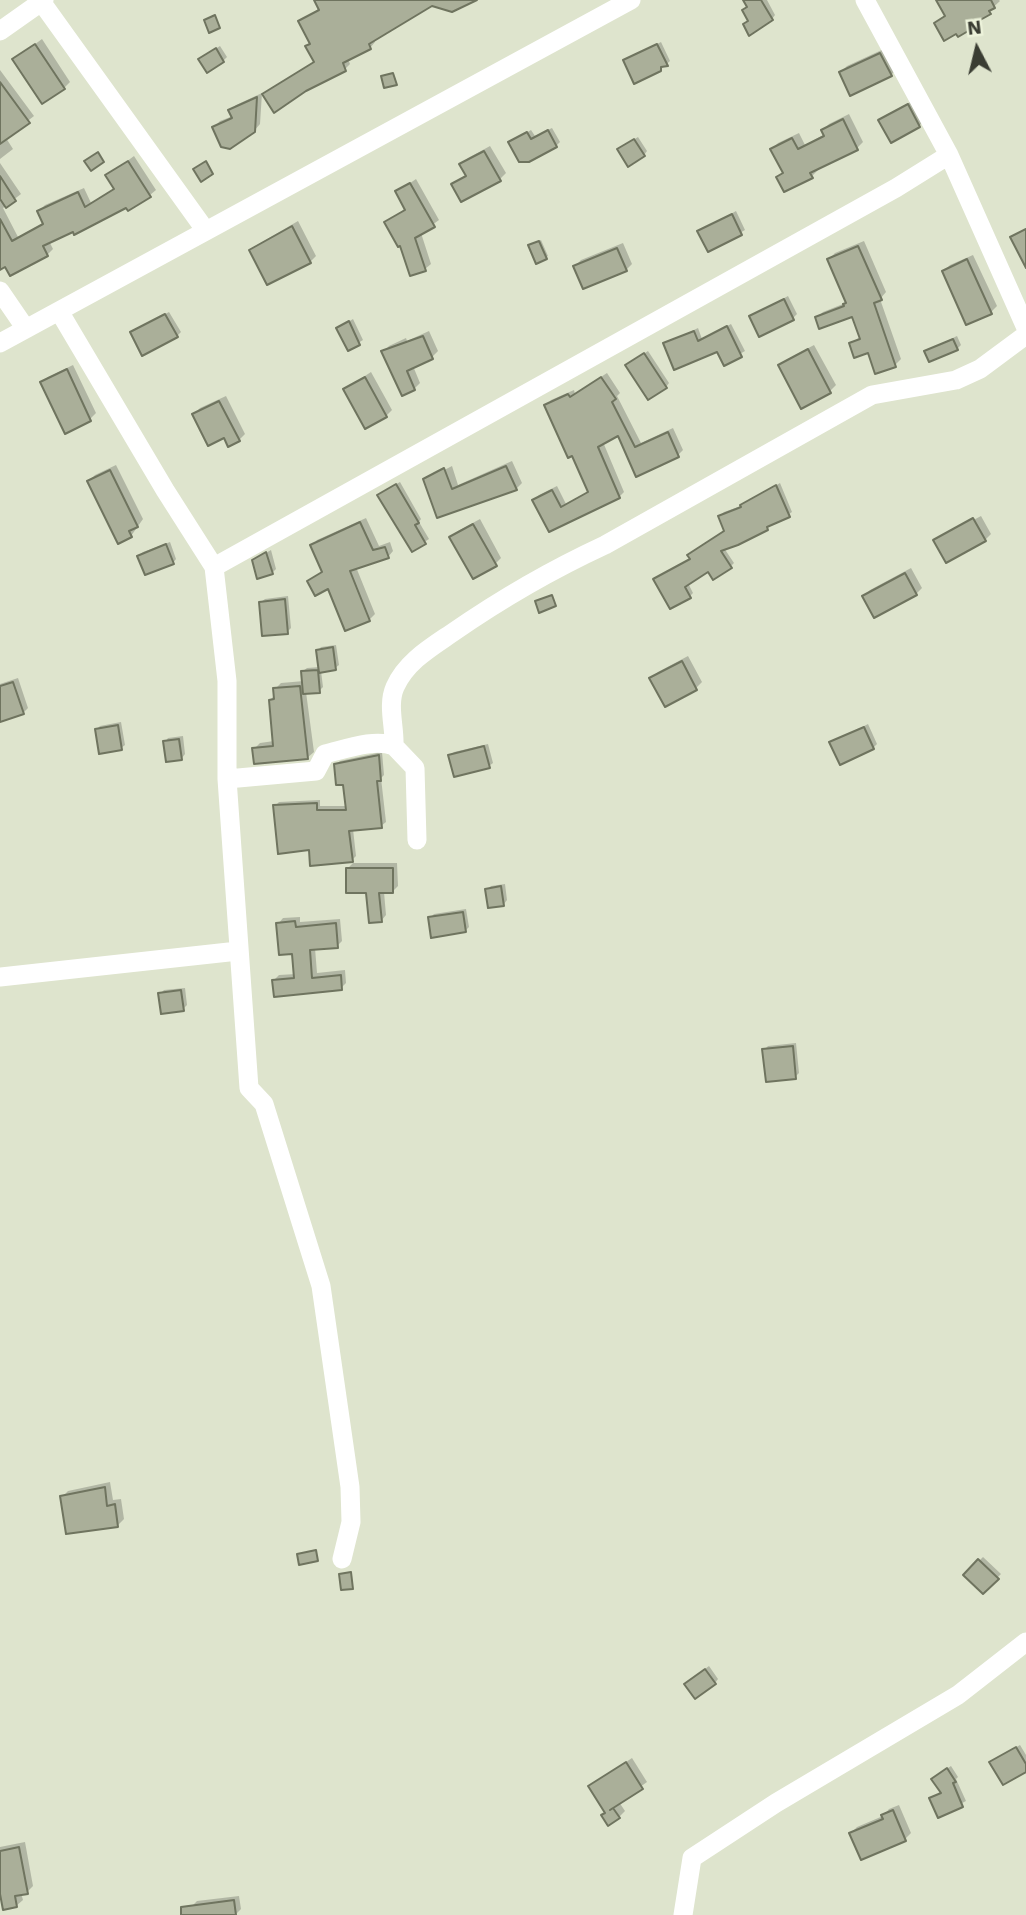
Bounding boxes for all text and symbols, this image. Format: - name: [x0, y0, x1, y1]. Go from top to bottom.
- north arrow: [942, 14, 1012, 84]
- text: N: [966, 15, 983, 40]

